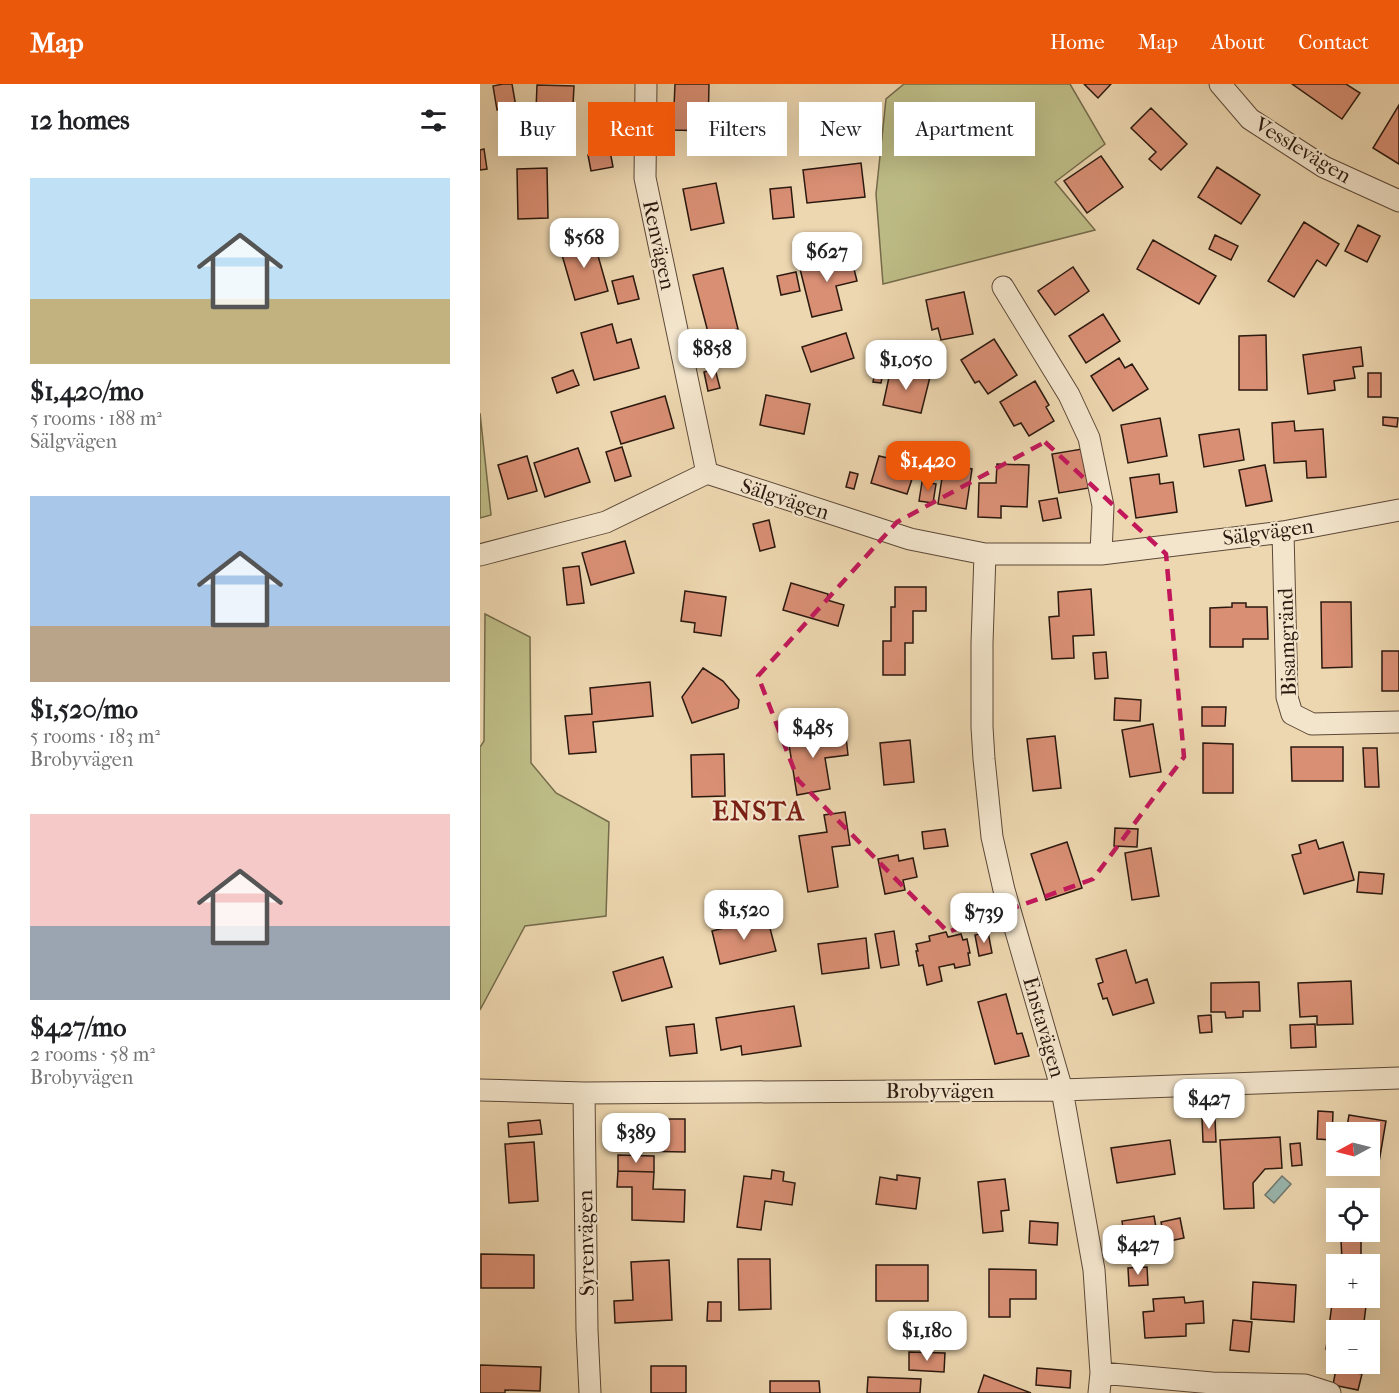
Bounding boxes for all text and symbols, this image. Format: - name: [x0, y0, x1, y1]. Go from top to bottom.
- text: Map: [30, 26, 84, 59]
- text: Home: [1050, 30, 1105, 54]
- text: Map: [1138, 30, 1178, 54]
- text: About: [1211, 30, 1265, 54]
- text: Contact: [1298, 30, 1369, 54]
- chip: Buy: [498, 102, 576, 156]
- chip: Rent: [588, 102, 675, 156]
- chip: Filters: [687, 102, 787, 156]
- chip: New: [799, 102, 882, 156]
- chip: Apartment: [894, 102, 1035, 156]
- icon: filters: [417, 104, 450, 137]
- text: 12 homes: [30, 105, 130, 136]
- street label: Vesslevägen: [1250, 111, 1355, 188]
- street label: Renvägen: [638, 198, 680, 292]
- icon: home: [186, 217, 294, 325]
- pin: $568: [548, 218, 620, 269]
- text: $568: [564, 226, 604, 249]
- pin: $627: [791, 232, 863, 283]
- text: $627: [806, 240, 848, 263]
- pin: $858: [676, 329, 748, 380]
- text: $858: [692, 337, 732, 360]
- pin: $1,050: [857, 340, 955, 391]
- text: $1,050: [880, 348, 932, 371]
- text: $1,420/mo: [30, 376, 144, 407]
- text: 5 rooms · 188 m²: [30, 407, 162, 430]
- text: Sälgvägen: [30, 430, 117, 453]
- pin: $1,420: [879, 441, 977, 492]
- text: $1,420: [900, 449, 956, 472]
- street label: Sälgvägen: [738, 473, 832, 525]
- street label: Sälgvägen: [1221, 514, 1315, 550]
- icon: home: [186, 535, 294, 643]
- street label: Bisamgränd: [1273, 587, 1301, 697]
- text: $1,520/mo: [30, 694, 138, 725]
- pin: $485: [777, 708, 849, 759]
- text: $485: [792, 716, 834, 739]
- text: 5 rooms · 183 m²: [30, 725, 160, 748]
- text: Brobyvägen: [30, 748, 133, 771]
- district label: ENSTA: [712, 795, 806, 827]
- icon: home: [186, 853, 294, 961]
- pin: $1,520: [695, 890, 793, 941]
- pin: $739: [948, 893, 1020, 944]
- text: $1,520: [718, 898, 770, 921]
- text: $739: [964, 901, 1004, 924]
- street label: Enstavägen: [1018, 974, 1070, 1080]
- text: $427/mo: [30, 1012, 126, 1043]
- text: 2 rooms · 58 m²: [30, 1043, 155, 1066]
- text: Brobyvägen: [30, 1066, 133, 1089]
- street label: Brobyvägen: [886, 1079, 994, 1103]
- pin: $427: [1173, 1079, 1245, 1130]
- text: $427: [1188, 1087, 1230, 1110]
- pin: $389: [600, 1113, 672, 1164]
- text: $389: [616, 1121, 656, 1144]
- north arrow: [1326, 1122, 1380, 1176]
- map controls: [1326, 1122, 1380, 1374]
- button: locate: [1326, 1188, 1380, 1242]
- street label: Syrenvägen: [573, 1190, 599, 1296]
- pin: $427: [1102, 1225, 1174, 1276]
- text: $427: [1117, 1233, 1159, 1256]
- button: +: [1326, 1254, 1380, 1308]
- pin: $1,180: [878, 1311, 976, 1362]
- text: $1,180: [902, 1319, 952, 1342]
- button: −: [1326, 1320, 1380, 1374]

